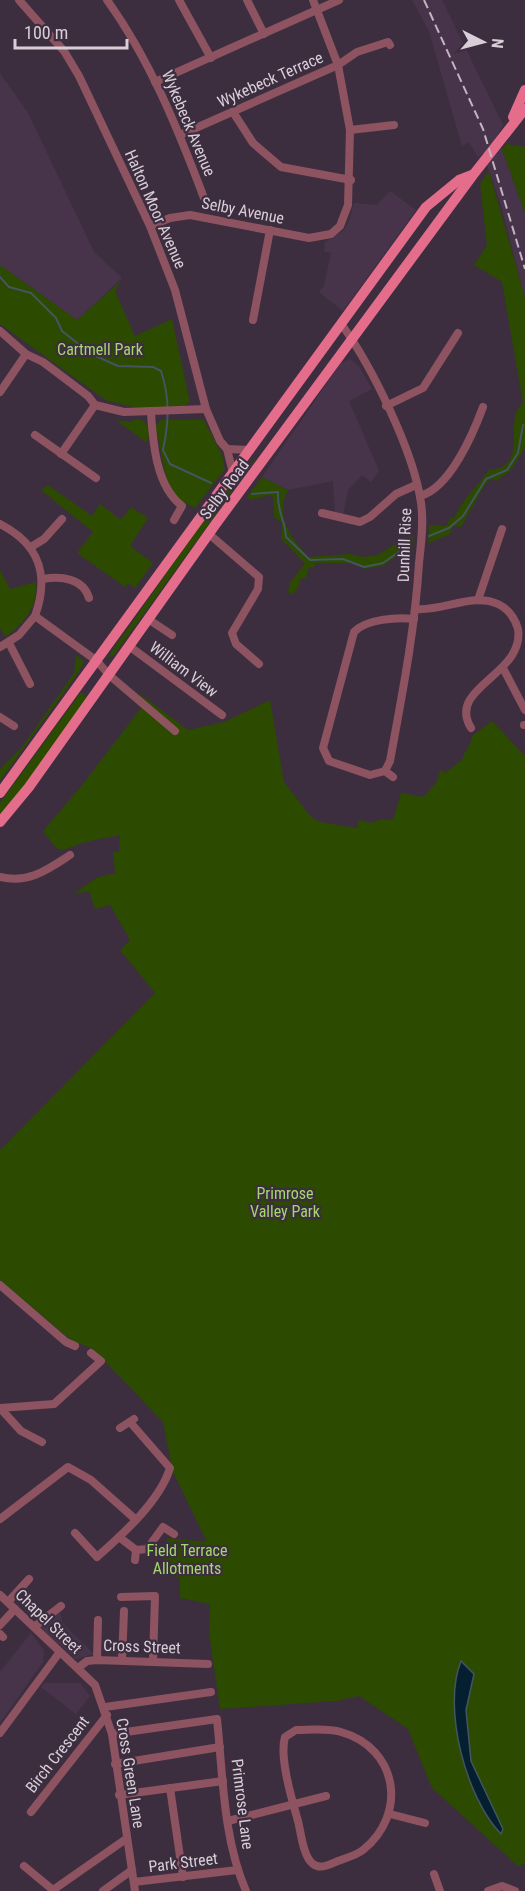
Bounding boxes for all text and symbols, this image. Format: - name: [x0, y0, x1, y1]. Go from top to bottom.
- scale bar: [15, 12, 128, 50]
- north arrow: [453, 12, 513, 72]
- text: 100 m: [24, 22, 68, 43]
- text: N: [487, 38, 507, 49]
- street label: Wykebeck Terrace: [214, 48, 326, 111]
- street label: Wykebeck Avenue: [158, 67, 219, 179]
- street label: Halton Moor Avenue: [121, 147, 190, 272]
- street label: Selby Avenue: [200, 193, 286, 228]
- park label: Cartmell Park: [57, 340, 144, 359]
- street label: Selby Road: [196, 456, 253, 523]
- street label: Dunhill Rise: [394, 508, 415, 582]
- street label: William View: [146, 637, 222, 701]
- park label: Primrose Valley Park: [250, 1184, 321, 1221]
- park label: Field Terrace Allotments: [147, 1541, 227, 1578]
- street label: Chapel Street: [12, 1585, 86, 1658]
- street label: Cross Street: [103, 1636, 181, 1657]
- street label: Birch Crescent: [22, 1712, 93, 1796]
- street label: Cross Green Lane: [112, 1717, 149, 1829]
- street label: Primrose Lane: [228, 1758, 257, 1850]
- street label: Park Street: [147, 1849, 219, 1876]

